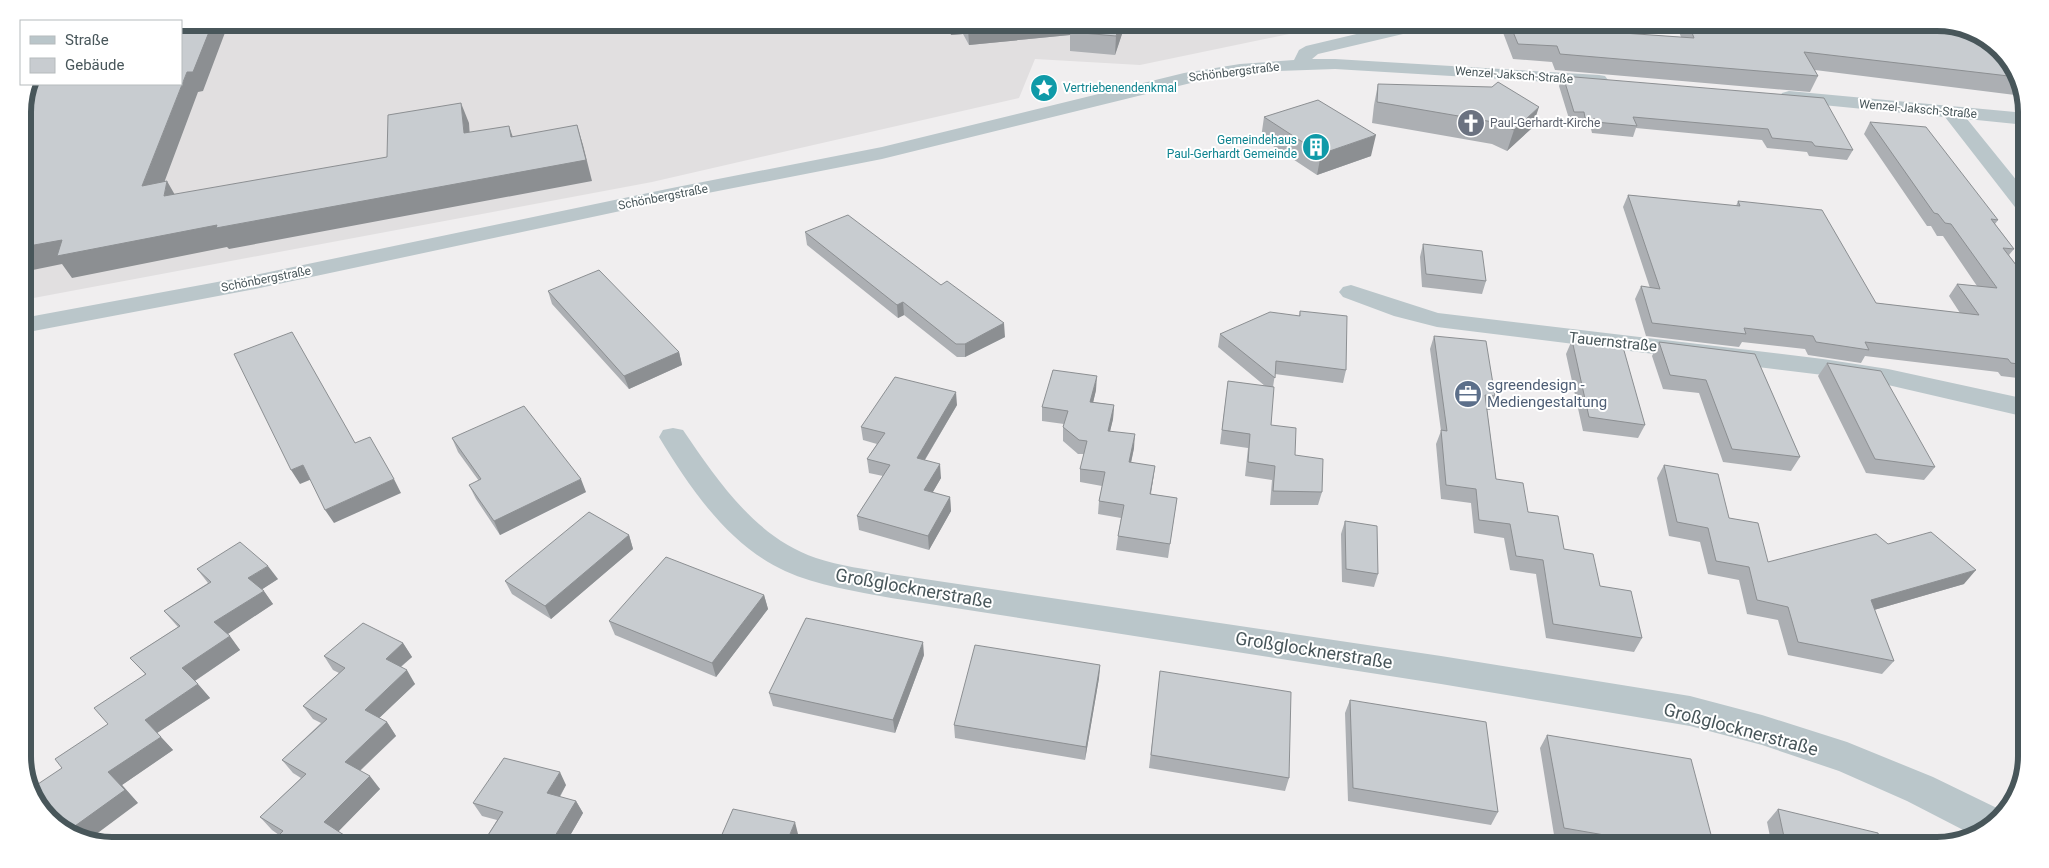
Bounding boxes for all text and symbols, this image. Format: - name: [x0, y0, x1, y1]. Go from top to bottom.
- legend: [20, 20, 182, 85]
- text: Straße: [65, 31, 109, 49]
- text: Gebäude: [65, 56, 124, 74]
- street label: Schönbergstraße: [1188, 59, 1280, 85]
- street label: Wenzel-Jaksch-Straße: [1454, 64, 1574, 86]
- place icon: Vertriebenendenkmal: [1029, 73, 1059, 103]
- place label: Vertriebenendenkmal: [1063, 81, 1177, 95]
- street label: Wenzel-Jaksch-Straße: [1858, 97, 1978, 121]
- church icon: Paul-Gerhardt-Kirche: [1456, 108, 1486, 138]
- place label: Paul-Gerhardt-Kirche: [1490, 116, 1600, 130]
- building icon: Gemeindehaus Paul-Gerhardt Gemeinde: [1301, 132, 1331, 162]
- place label: Gemeindehaus Paul-Gerhardt Gemeinde: [1167, 133, 1297, 161]
- street label: Schönbergstraße: [617, 181, 709, 213]
- street label: Schönbergstraße: [220, 263, 312, 295]
- street label: Tauernstraße: [1568, 328, 1658, 356]
- place label: sgreendesign - Mediengestaltung: [1487, 376, 1607, 411]
- office icon: sgreendesign - Mediengestaltung: [1453, 379, 1483, 409]
- street label: Großglocknerstraße: [834, 564, 994, 612]
- street label: Großglocknerstraße: [1234, 627, 1394, 673]
- street label: Großglocknerstraße: [1661, 698, 1821, 760]

